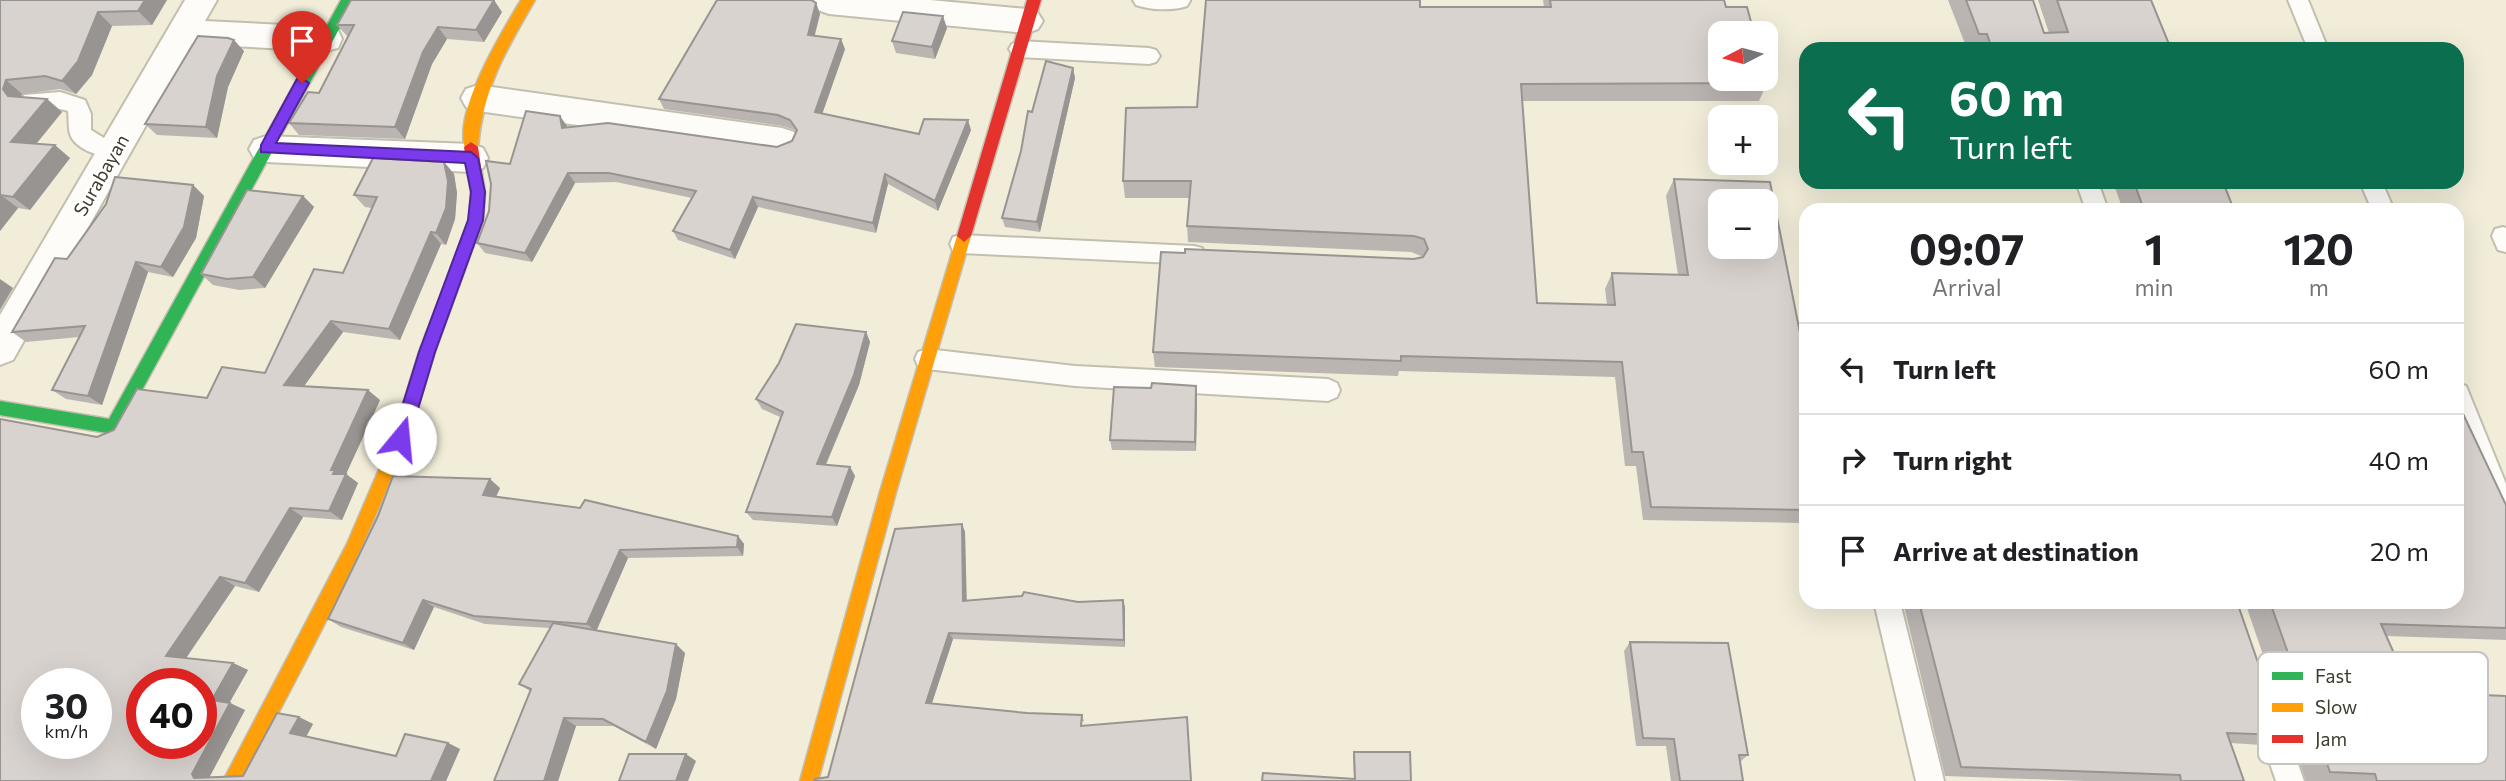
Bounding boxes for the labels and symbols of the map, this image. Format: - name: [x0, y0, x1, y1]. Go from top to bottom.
- pin: [272, 11, 332, 83]
- north arrow: [1708, 21, 1778, 91]
- street label: Surabayan: [68, 130, 133, 220]
- position arrow: [363, 402, 437, 476]
- legend: [2258, 652, 2488, 764]
- text: Fast: [2315, 664, 2352, 687]
- speed limit sign: 40: [126, 668, 217, 759]
- text: Slow: [2315, 695, 2357, 718]
- text: Jam: [2315, 727, 2347, 750]

